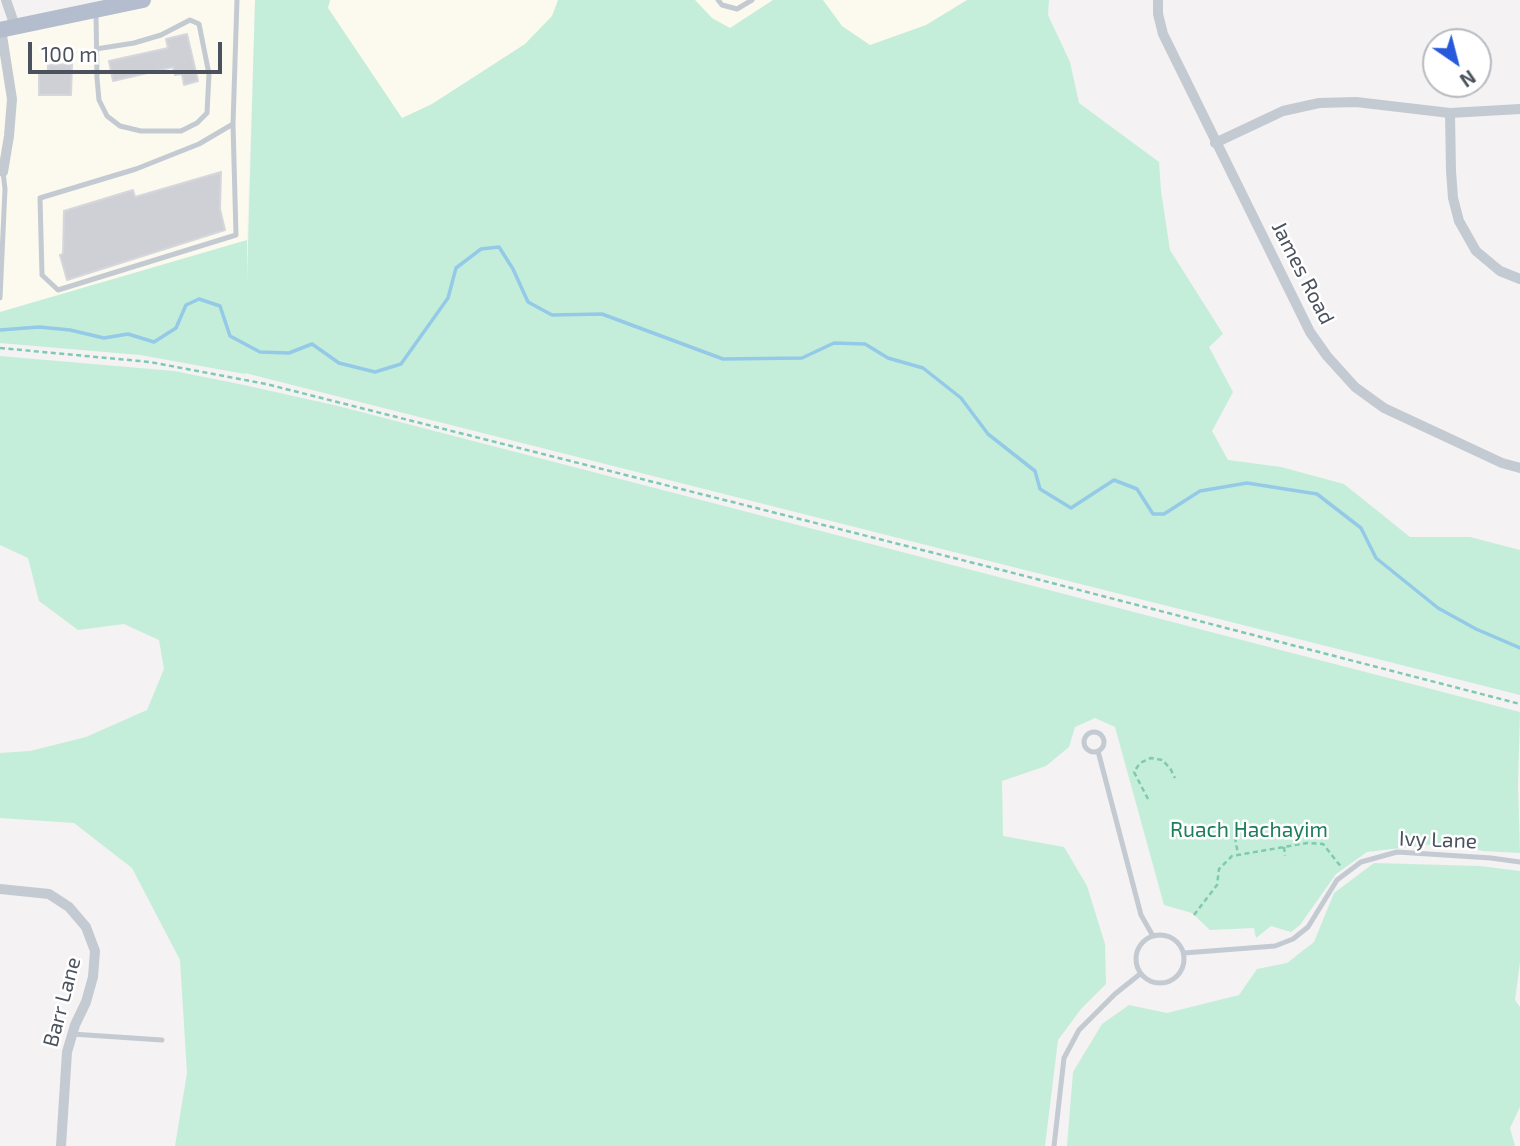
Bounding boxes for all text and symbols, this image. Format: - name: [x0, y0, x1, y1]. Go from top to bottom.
- scale bar: [32, 28, 226, 72]
- north arrow: [1422, 28, 1492, 98]
- text: 100 m: [41, 41, 98, 66]
- text: N: [1456, 66, 1480, 92]
- street label: James Road: [1266, 217, 1340, 329]
- park label: Ruach Hachayim: [1170, 817, 1328, 843]
- street label: Ivy Lane: [1398, 826, 1478, 854]
- street label: Barr Lane: [38, 954, 86, 1050]

